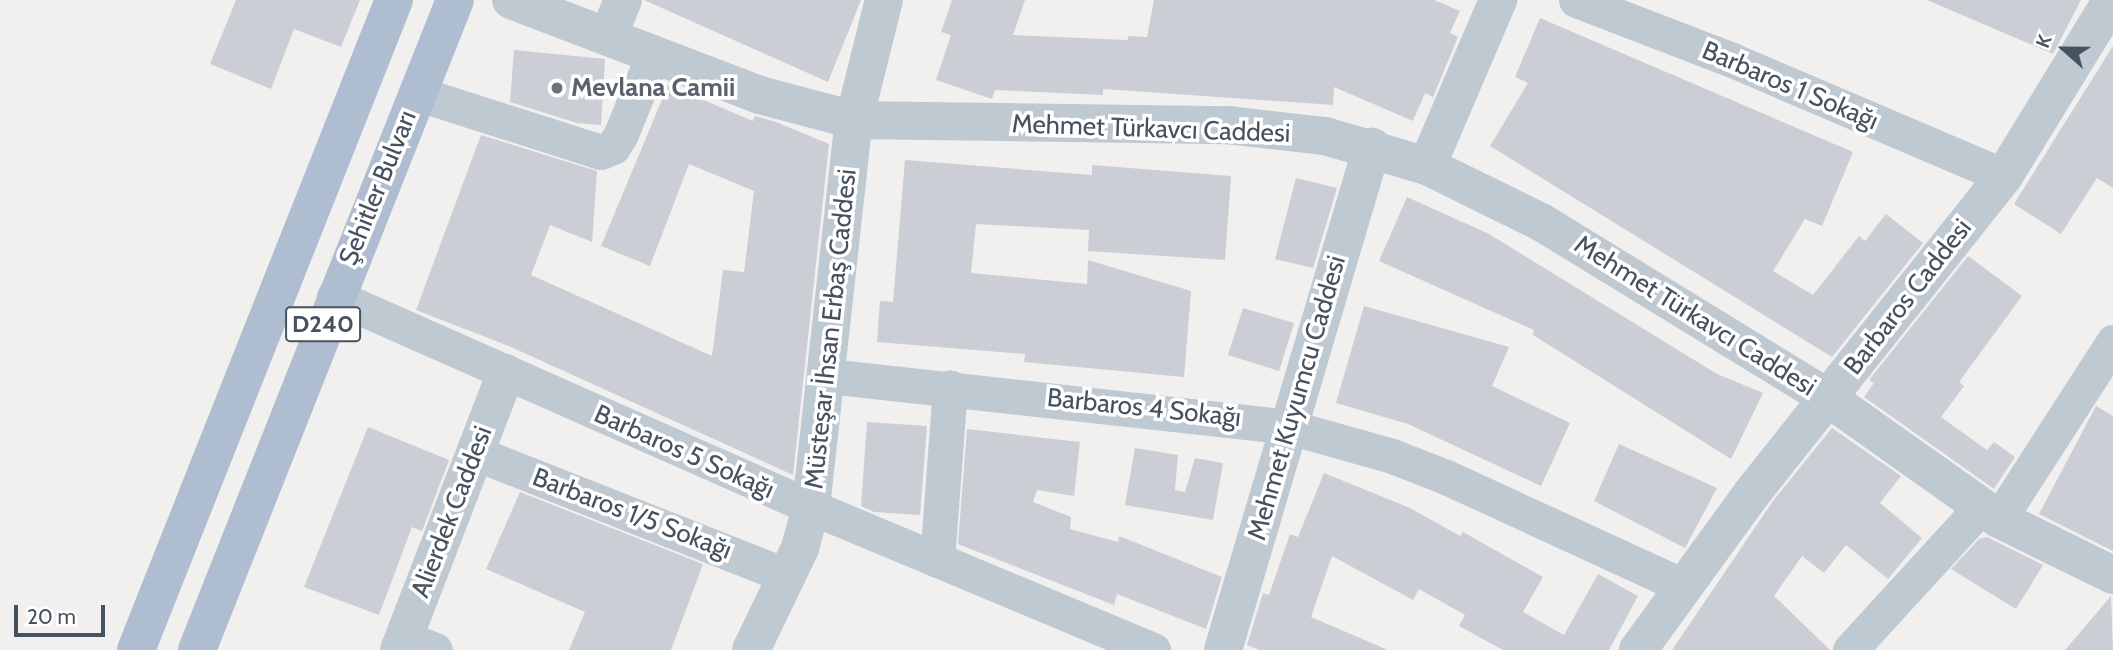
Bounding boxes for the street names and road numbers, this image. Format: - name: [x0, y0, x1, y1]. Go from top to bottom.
- street label: Barbaros 1 Sokağı: [1697, 35, 1883, 137]
- street label: Şehitler Bulvarı: [333, 106, 423, 270]
- street label: Mehmet Türkavcı Caddesi: [1011, 109, 1291, 149]
- street label: Müsteşar İhsan Erbaş Caddesi: [799, 167, 863, 491]
- street label: Barbaros Caddesi: [1838, 213, 1978, 381]
- street label: Mehmet Türkavcı Caddesi: [1569, 229, 1821, 403]
- street label: Mehmet Kuyumcu Caddesi: [1241, 252, 1353, 544]
- road number: D240: [284, 304, 362, 344]
- street label: Barbaros 4 Sokağı: [1046, 382, 1242, 434]
- street label: Barbaros 5 Sokağı: [589, 398, 779, 506]
- street label: Alierdek Caddesi: [405, 422, 499, 602]
- street label: Barbaros 1/5 Sokağı: [528, 462, 736, 566]

